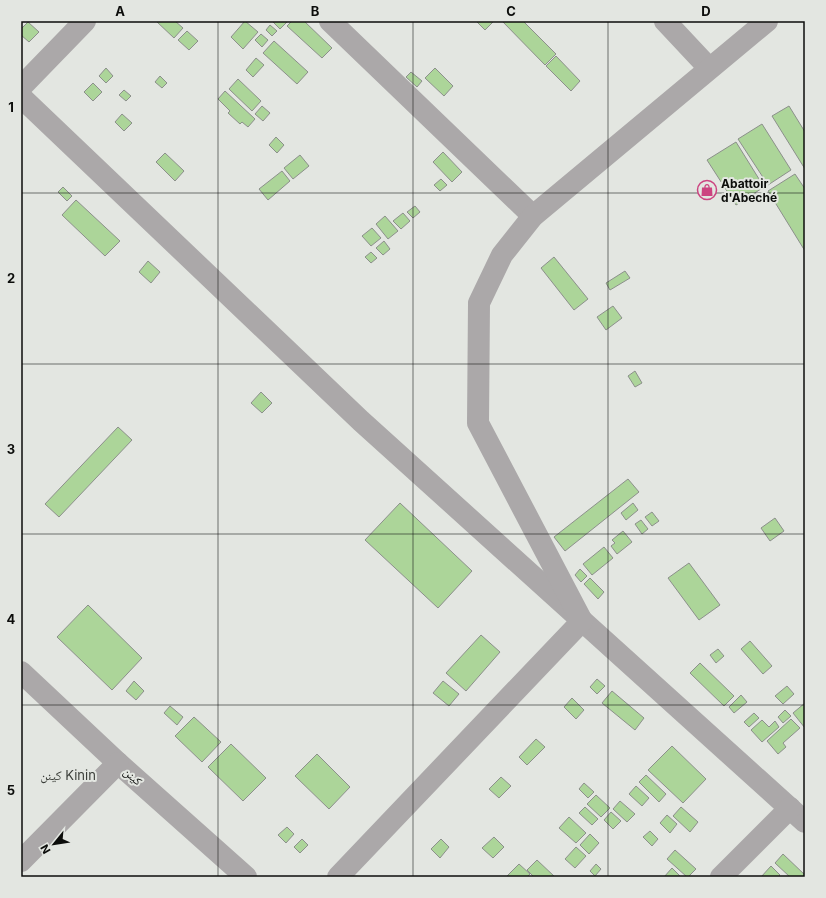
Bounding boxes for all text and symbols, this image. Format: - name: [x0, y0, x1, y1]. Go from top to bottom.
- text: A: [115, 3, 125, 19]
- text: B: [311, 3, 320, 19]
- text: C: [506, 3, 516, 19]
- text: D: [701, 3, 711, 19]
- text: 1: [8, 99, 14, 115]
- place label: Abattoir d'Abeché: [721, 176, 777, 205]
- shop icon: Abattoir d'Abeché: [696, 179, 718, 201]
- text: 2: [7, 270, 15, 286]
- text: 3: [7, 441, 15, 457]
- text: 4: [7, 611, 16, 627]
- street label: كينن: [120, 764, 145, 788]
- district label: كينن Kinin: [40, 767, 96, 784]
- text: 5: [7, 782, 15, 798]
- north arrow: [34, 824, 74, 864]
- text: N: [37, 842, 53, 856]

